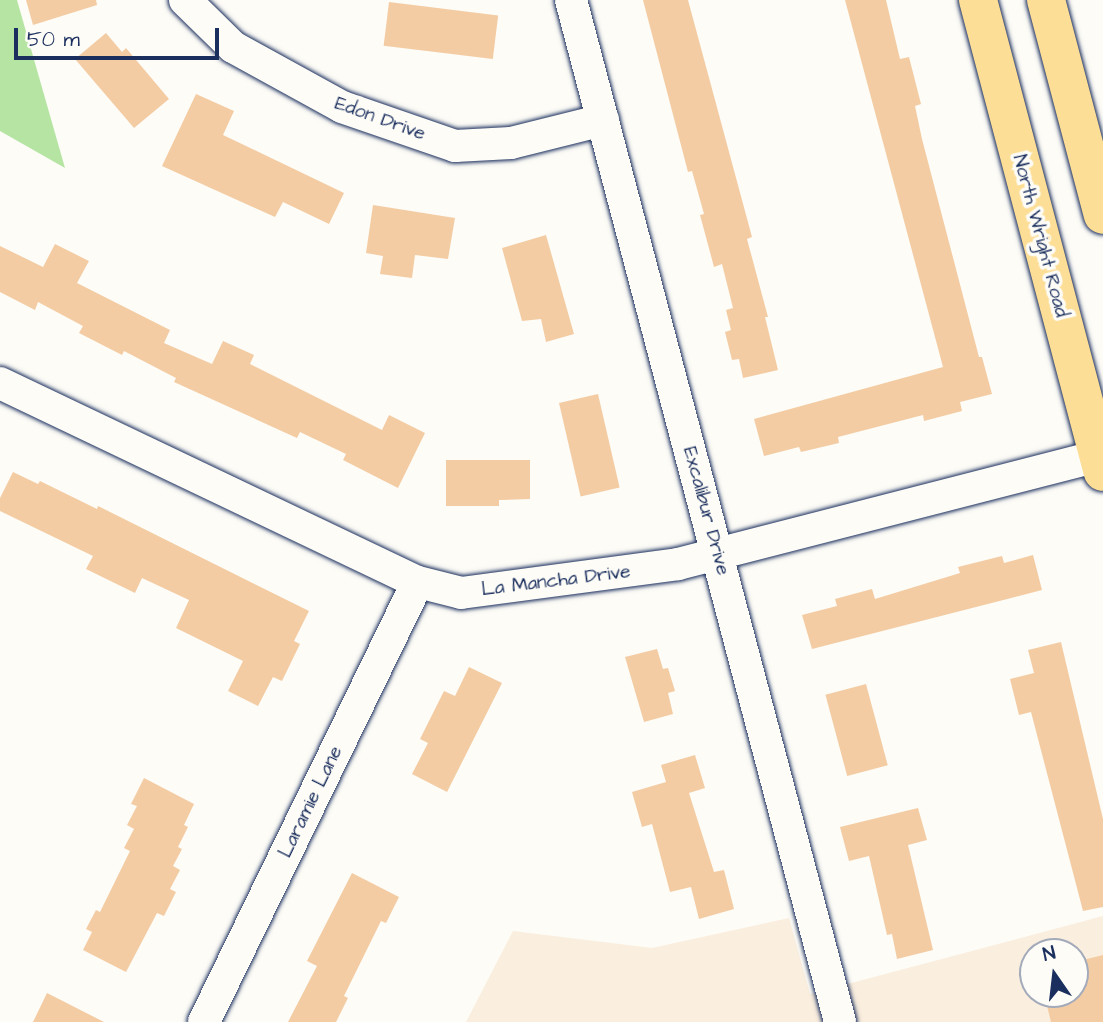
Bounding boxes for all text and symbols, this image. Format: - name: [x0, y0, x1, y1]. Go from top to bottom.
- scale bar: [18, 14, 222, 58]
- text: 50 m: [27, 25, 80, 54]
- street label: Edon Drive: [332, 92, 428, 146]
- street label: North Wright Road: [1007, 152, 1073, 320]
- street label: Excalibur Drive: [678, 444, 734, 578]
- street label: La Mancha Drive: [480, 561, 632, 601]
- street label: Laramie Lane: [274, 743, 348, 861]
- north arrow: [1019, 938, 1089, 1008]
- text: N: [1040, 940, 1058, 969]

